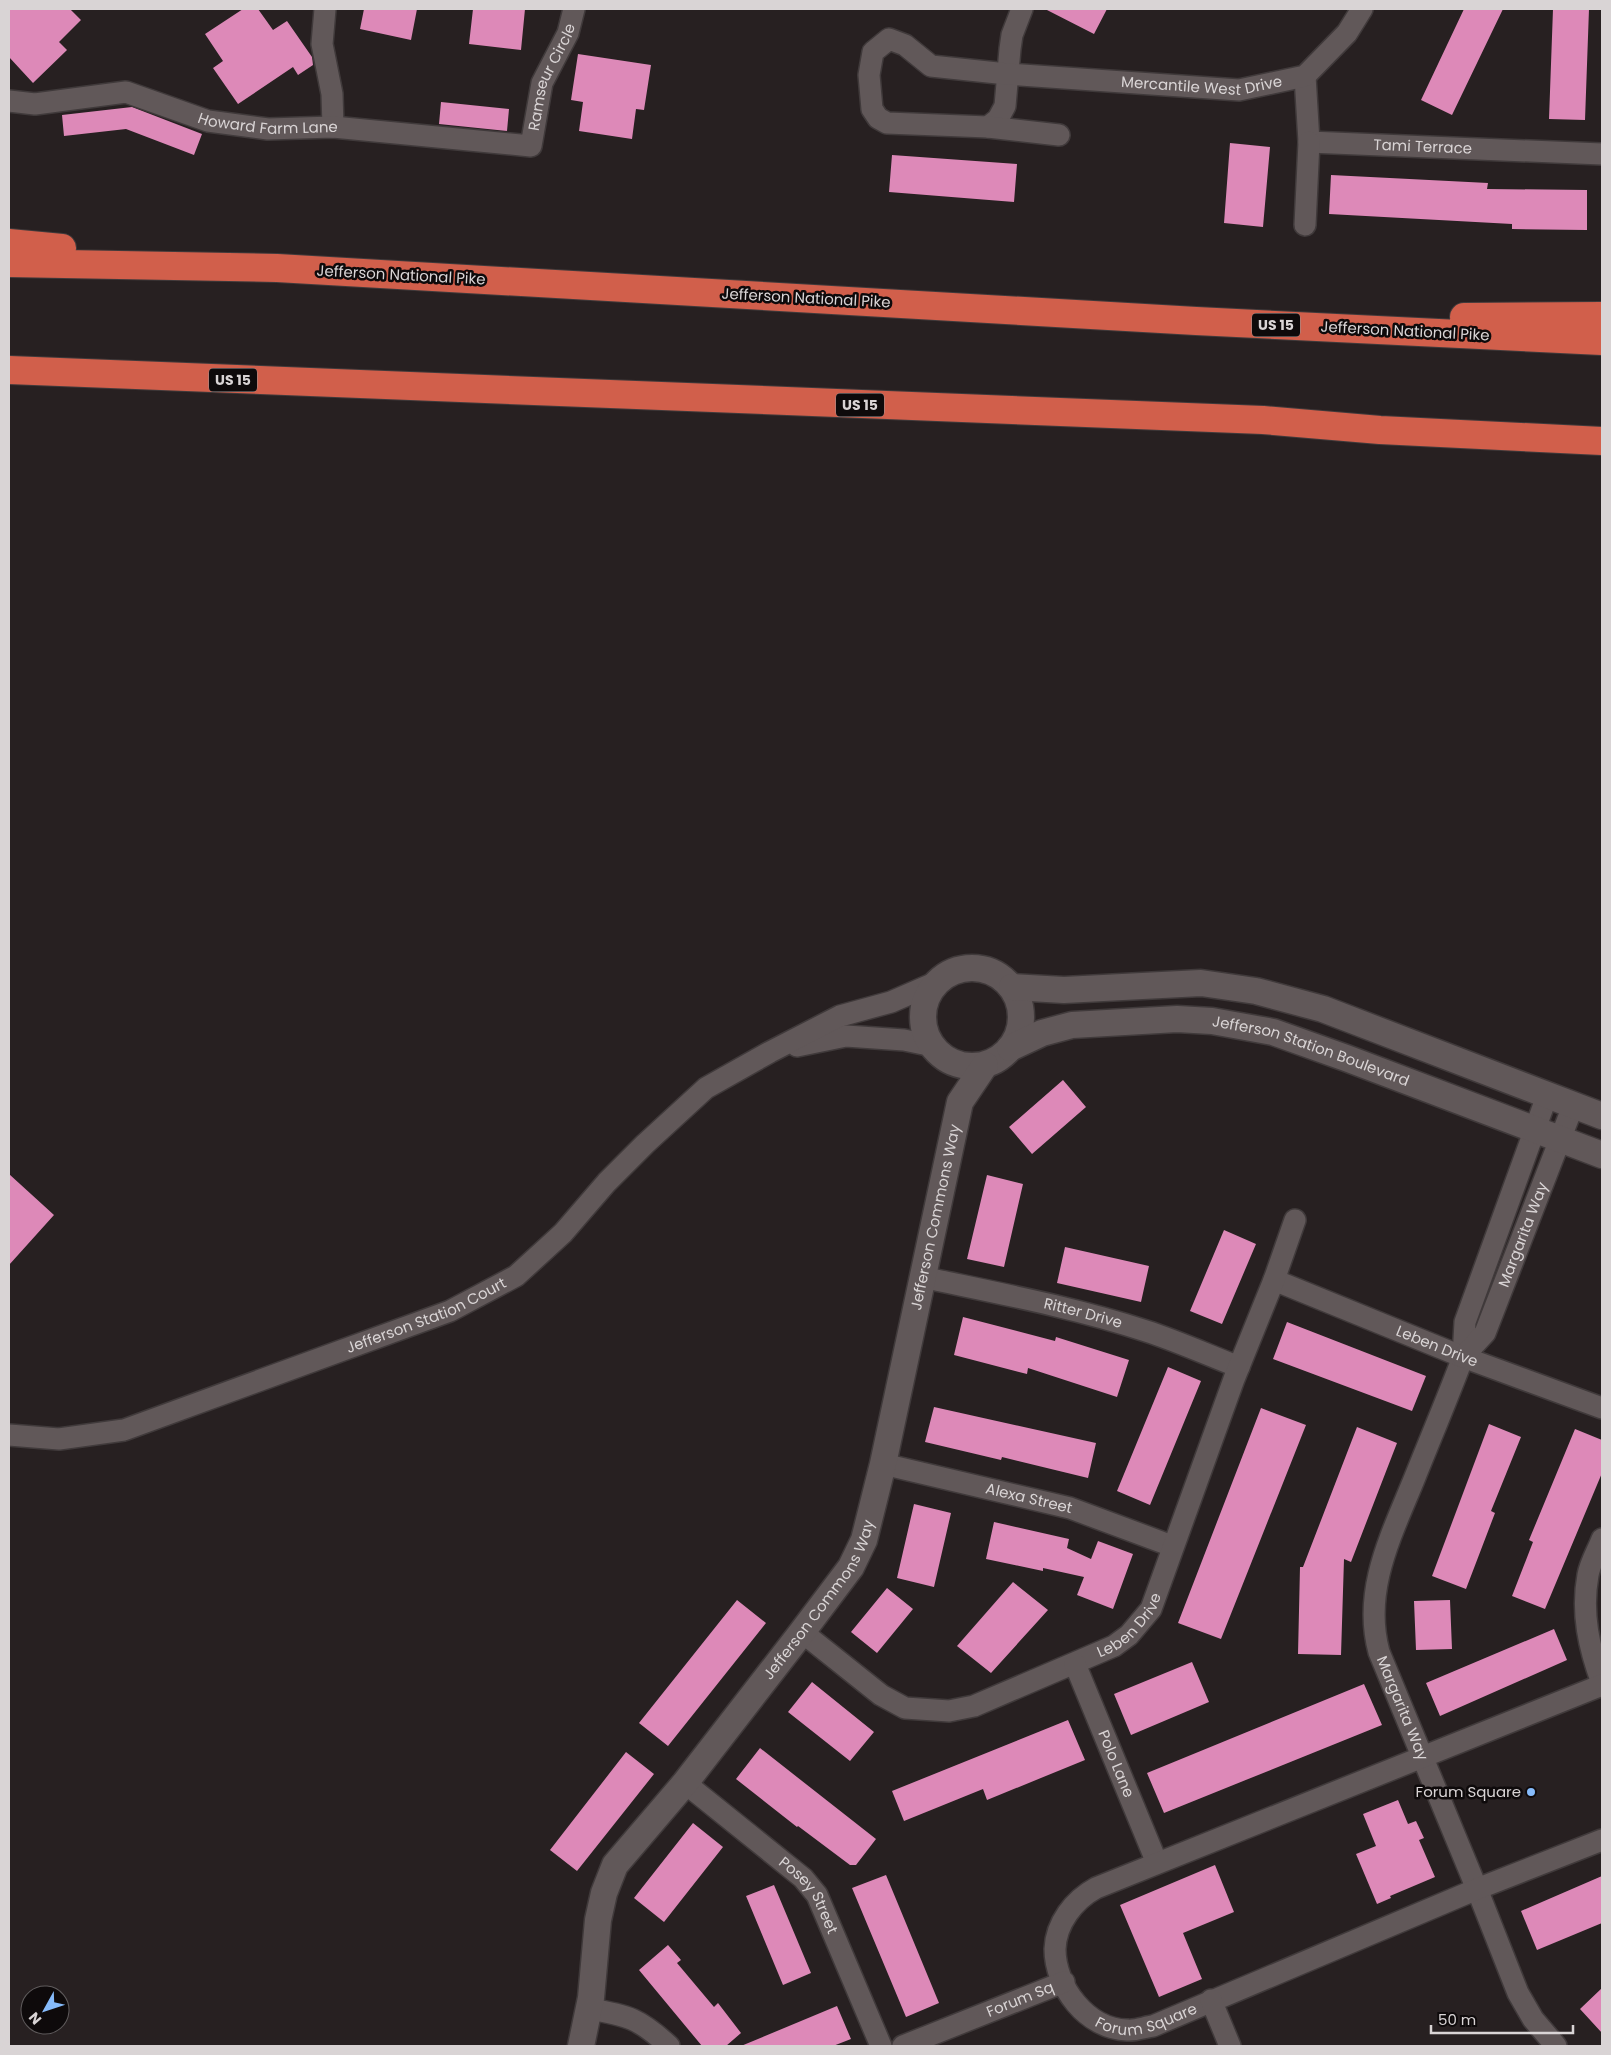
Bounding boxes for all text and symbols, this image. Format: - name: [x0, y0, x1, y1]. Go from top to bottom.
- street label: Ramseur Circle: [523, 21, 580, 132]
- street label: Mercantile West Drive: [1120, 70, 1284, 100]
- street label: Howard Farm Lane: [195, 107, 339, 139]
- street label: Tami Terrace: [1373, 134, 1473, 159]
- street label: Jefferson National Pike: [316, 260, 486, 289]
- street label: Jefferson National Pike: [721, 283, 891, 312]
- road number: US 15: [1252, 314, 1300, 336]
- street label: Jefferson National Pike: [1320, 316, 1490, 345]
- road number: US 15: [209, 368, 257, 392]
- road number: US 15: [836, 394, 884, 416]
- street label: Jefferson Station Boulevard: [1211, 1010, 1412, 1091]
- street label: Jefferson Commons Way: [905, 1122, 965, 1312]
- street label: Margarita Way: [1493, 1178, 1553, 1290]
- street label: Jefferson Station Court: [343, 1272, 510, 1358]
- street label: Ritter Drive: [1042, 1292, 1125, 1333]
- street label: Leben Drive: [1393, 1320, 1481, 1372]
- street label: Alexa Street: [984, 1478, 1075, 1518]
- street label: Jefferson Commons Way: [758, 1517, 879, 1684]
- street label: Leben Drive: [1094, 1590, 1166, 1662]
- street label: Margarita Way: [1372, 1653, 1434, 1764]
- street label: Polo Lane: [1093, 1727, 1140, 1801]
- place label: Forum Square: [1416, 1781, 1521, 1802]
- marker: Forum Square: [1525, 1786, 1537, 1798]
- street label: Posey Street: [775, 1852, 843, 1937]
- street label: Forum Sq: [983, 1976, 1057, 2022]
- north arrow: [20, 1985, 70, 2035]
- street label: Forum Square: [1092, 1998, 1200, 2041]
- scale bar: [1431, 2002, 1574, 2034]
- text: N: [24, 2008, 46, 2029]
- text: 50 m: [1438, 2009, 1476, 2030]

